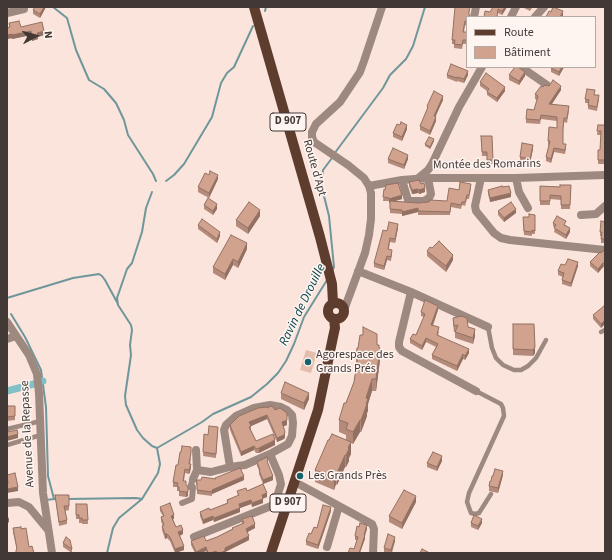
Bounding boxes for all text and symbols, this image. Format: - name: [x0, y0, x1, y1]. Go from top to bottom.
- north arrow: [16, 16, 56, 56]
- legend: [466, 16, 596, 68]
- text: Route: [504, 24, 534, 41]
- text: N: [41, 30, 56, 39]
- text: Bâtiment: [504, 44, 550, 61]
- road number: D 907: [270, 113, 306, 131]
- street label: Route d'Apt: [299, 138, 329, 198]
- street label: Montée des Romarins: [433, 157, 541, 173]
- water label: Ravin de Drouille: [276, 261, 330, 349]
- place label: Agorespace des Grands Prés: [316, 348, 394, 376]
- marker: Agorespace des Grands Prés: [303, 357, 313, 367]
- street label: Avenue de la Repasse: [18, 380, 38, 488]
- place label: Les Grands Près: [308, 469, 387, 483]
- marker: Les Grands Près: [295, 471, 305, 481]
- road number: D 907: [270, 494, 306, 512]

